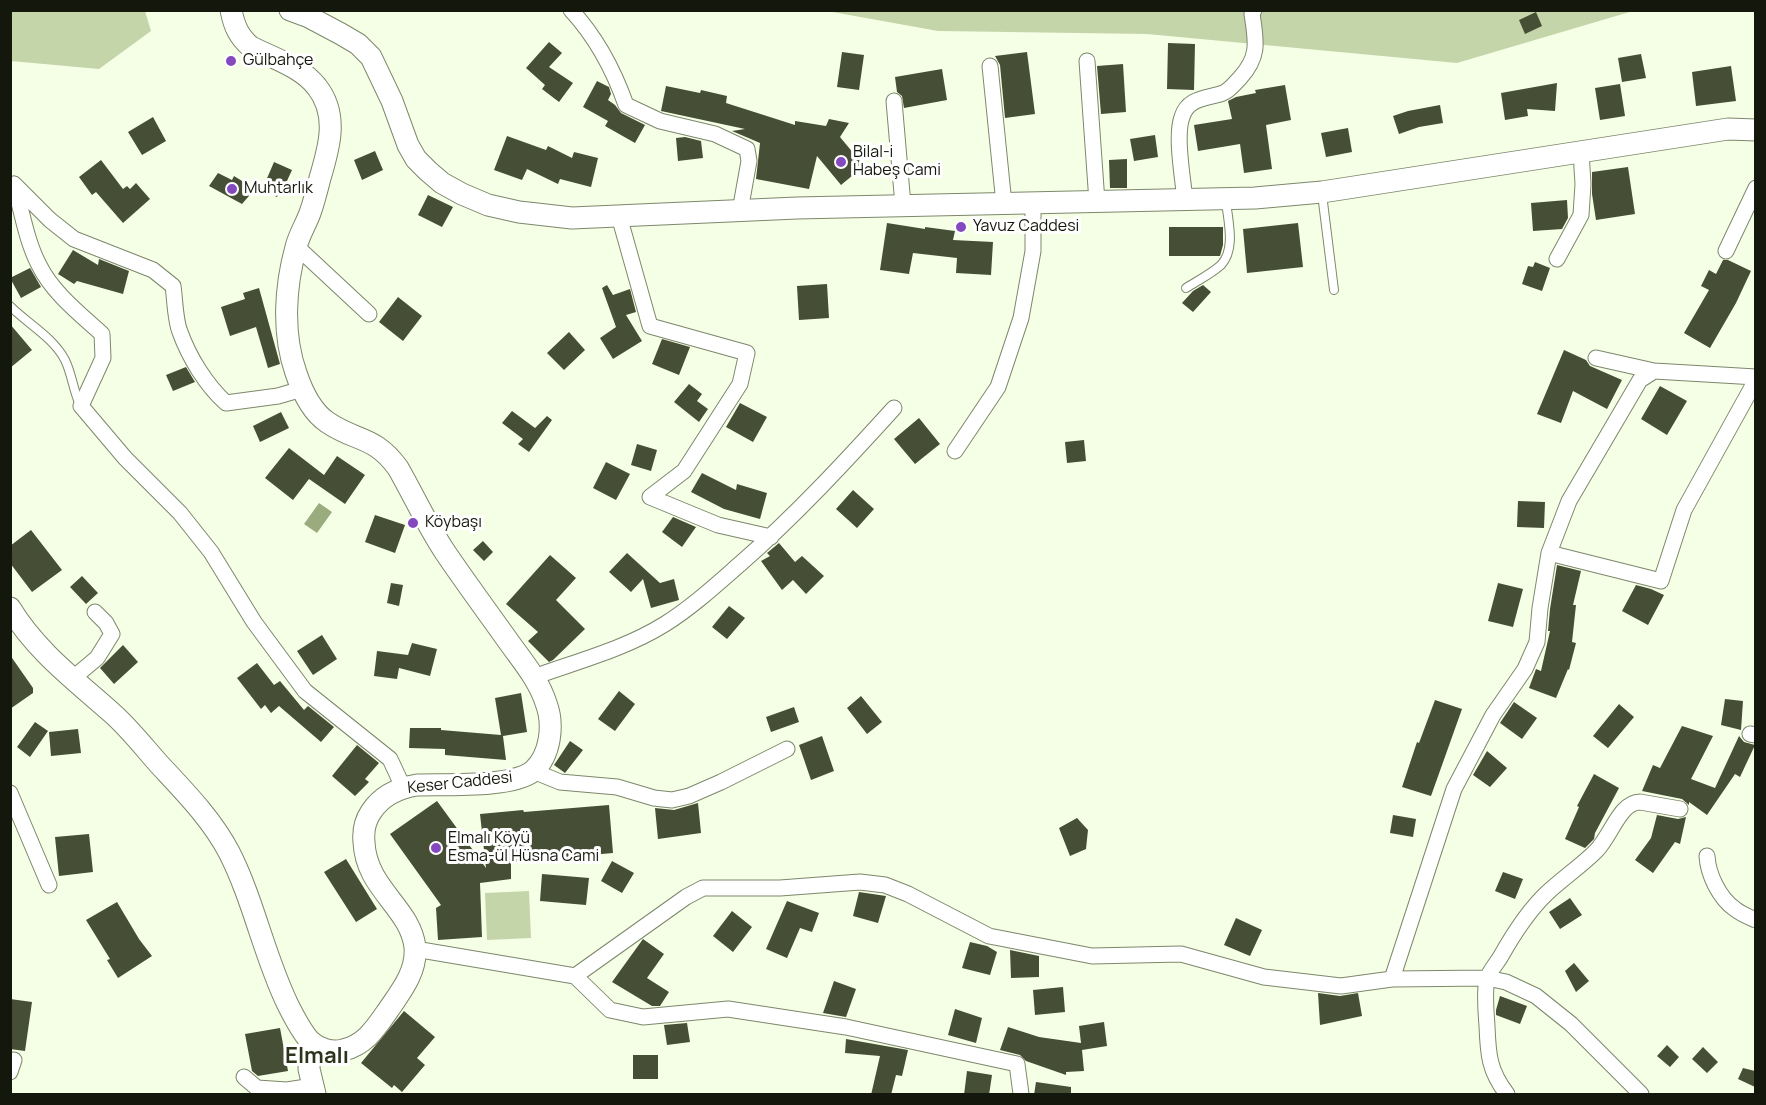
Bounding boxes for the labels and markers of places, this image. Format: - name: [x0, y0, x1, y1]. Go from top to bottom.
- place label: Gülbahçe: [243, 51, 313, 71]
- marker: Gülbahçe: [224, 54, 238, 68]
- place label: Bilal-i Habeş Cami: [853, 143, 941, 181]
- marker: Bilal-i Habeş Cami: [834, 155, 848, 169]
- place label: Muhtarlık: [244, 179, 313, 199]
- marker: Muhtarlık: [225, 182, 239, 196]
- place label: Yavuz Caddesi: [973, 217, 1079, 237]
- marker: Yavuz Caddesi: [954, 220, 968, 234]
- place label: Köybaşı: [425, 513, 482, 533]
- marker: Köybaşı: [406, 516, 420, 530]
- place label: Elmalı Köyü Esma-ül Hüsna Cami: [448, 829, 599, 867]
- marker: Elmalı Köyü Esma-ül Hüsna Cami: [429, 841, 443, 855]

